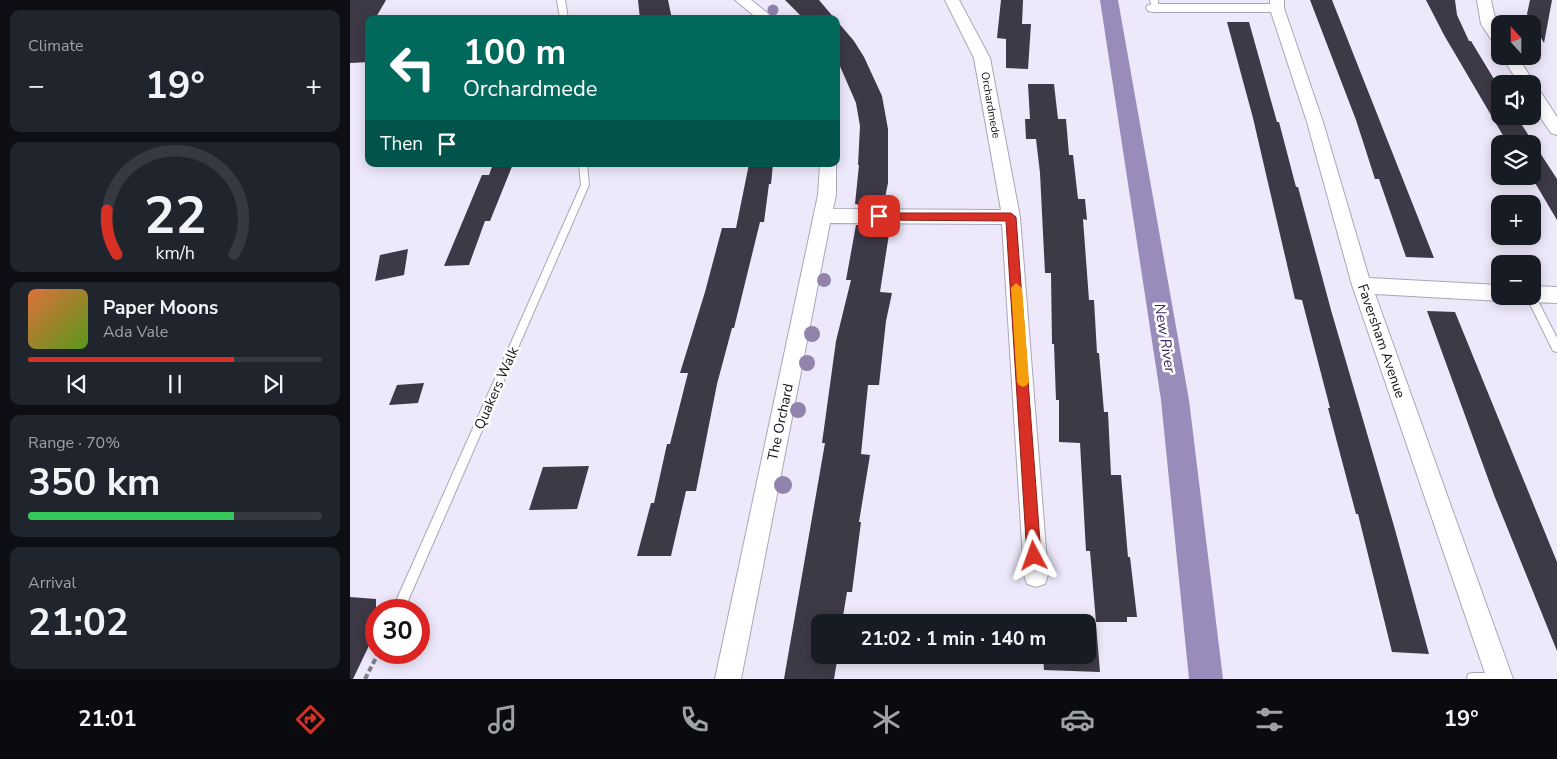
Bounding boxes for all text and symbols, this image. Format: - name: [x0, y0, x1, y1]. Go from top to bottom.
- north arrow: [1491, 15, 1541, 65]
- map controls: [1491, 15, 1541, 305]
- text: 100 m: [463, 29, 566, 76]
- text: Climate: [28, 35, 83, 57]
- icon: left: [380, 35, 445, 100]
- text: 19°: [145, 60, 205, 111]
- text: −: [28, 67, 45, 105]
- text: +: [305, 67, 322, 105]
- street label: Orchardmede: [977, 71, 1004, 140]
- text: Orchardmede: [463, 74, 598, 104]
- button: sound: [1491, 75, 1541, 125]
- icon: arrive: [433, 130, 461, 158]
- text: Then: [380, 131, 423, 157]
- button: layers: [1491, 135, 1541, 185]
- text: 22: [144, 180, 206, 251]
- pin: [858, 195, 900, 237]
- button: +: [1491, 195, 1541, 245]
- icon: arrive: [865, 202, 893, 230]
- text: km/h: [155, 241, 195, 265]
- button: −: [1491, 255, 1541, 305]
- street label: Faversham Avenue: [1353, 282, 1410, 401]
- text: Paper Moons: [103, 295, 218, 321]
- water label: New River: [1150, 302, 1180, 375]
- text: Ada Vale: [103, 321, 168, 343]
- street label: Quakers Walk: [470, 343, 524, 433]
- icon: previous: [63, 370, 91, 398]
- icon: pause: [161, 370, 189, 398]
- icon: next: [259, 370, 287, 398]
- street label: The Orchard: [763, 382, 798, 462]
- text: Range · 70%: [28, 432, 120, 454]
- text: 350 km: [28, 457, 160, 508]
- position arrow: [1007, 529, 1059, 581]
- text: Arrival: [28, 572, 76, 594]
- text: 21:02: [28, 597, 129, 648]
- speed limit sign: 30: [365, 599, 430, 664]
- text: 21:02 · 1 min · 140 m: [861, 626, 1046, 652]
- icon: directions: [293, 702, 328, 737]
- icon: music: [485, 702, 520, 737]
- icon: phone: [677, 702, 712, 737]
- icon: climate: [869, 702, 904, 737]
- icon: car: [1060, 702, 1095, 737]
- icon: filters: [1252, 702, 1287, 737]
- text: 21:01: [78, 704, 137, 734]
- text: 19°: [1444, 704, 1479, 734]

